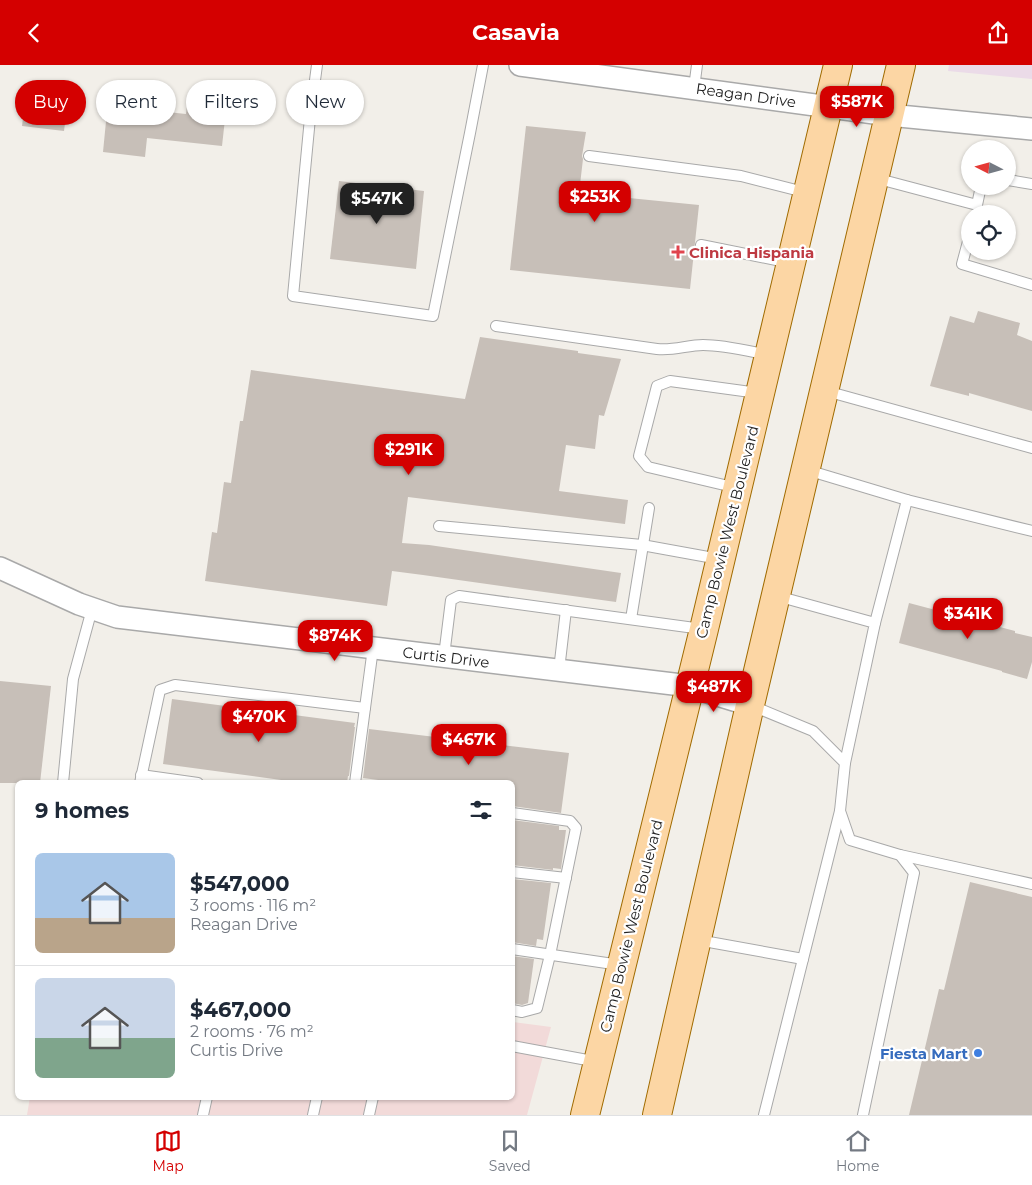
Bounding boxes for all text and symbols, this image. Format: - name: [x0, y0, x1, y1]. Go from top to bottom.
- icon: back: [20, 19, 48, 47]
- text: Casavia: [472, 19, 560, 46]
- icon: share: [984, 19, 1012, 47]
- street label: Reagan Drive: [695, 79, 797, 111]
- chip: Buy: [15, 80, 86, 125]
- chip: Rent: [96, 80, 176, 125]
- chip: Filters: [186, 80, 276, 125]
- chip: New: [286, 80, 364, 125]
- pin: $587K: [822, 85, 892, 128]
- text: $587K: [831, 92, 883, 111]
- north arrow: [961, 140, 1016, 195]
- map controls: [961, 140, 1016, 260]
- pin: $253K: [560, 181, 630, 223]
- pin: $547K: [342, 183, 412, 225]
- text: $253K: [570, 187, 620, 206]
- text: $547K: [351, 189, 403, 208]
- button: locate: [961, 205, 1016, 260]
- place label: Clinica Hispania: [689, 243, 814, 262]
- marker: Clinica Hispania: [671, 245, 685, 259]
- street label: Camp Bowie West Boulevard: [691, 424, 763, 640]
- pin: $291K: [374, 433, 444, 476]
- text: $291K: [385, 440, 433, 459]
- pin: $341K: [933, 597, 1003, 640]
- text: $341K: [944, 604, 992, 623]
- pin: $874K: [300, 619, 370, 662]
- text: $874K: [309, 626, 361, 645]
- street label: Curtis Drive: [401, 642, 491, 672]
- pin: $487K: [679, 671, 749, 713]
- text: $487K: [687, 677, 741, 696]
- pin: $470K: [224, 701, 294, 743]
- text: $470K: [232, 707, 286, 726]
- pin: $467K: [434, 723, 504, 766]
- text: $467K: [442, 730, 496, 749]
- icon: filters: [467, 796, 495, 824]
- text: 9 homes: [35, 798, 129, 823]
- street label: Camp Bowie West Boulevard: [595, 818, 667, 1034]
- text: $547,000: [190, 871, 290, 896]
- icon: home: [75, 873, 135, 933]
- text: 3 rooms · 116 m²: [190, 896, 316, 915]
- text: Reagan Drive: [190, 915, 298, 934]
- text: $467,000: [190, 997, 291, 1022]
- icon: home: [75, 998, 135, 1058]
- text: 2 rooms · 76 m²: [190, 1022, 314, 1041]
- text: Curtis Drive: [190, 1041, 283, 1060]
- place label: Fiesta Mart: [880, 1044, 968, 1063]
- marker: Fiesta Mart: [972, 1047, 984, 1059]
- tab: Map: [153, 1127, 184, 1175]
- tab: Saved: [489, 1127, 531, 1175]
- tab: Home: [836, 1127, 879, 1175]

